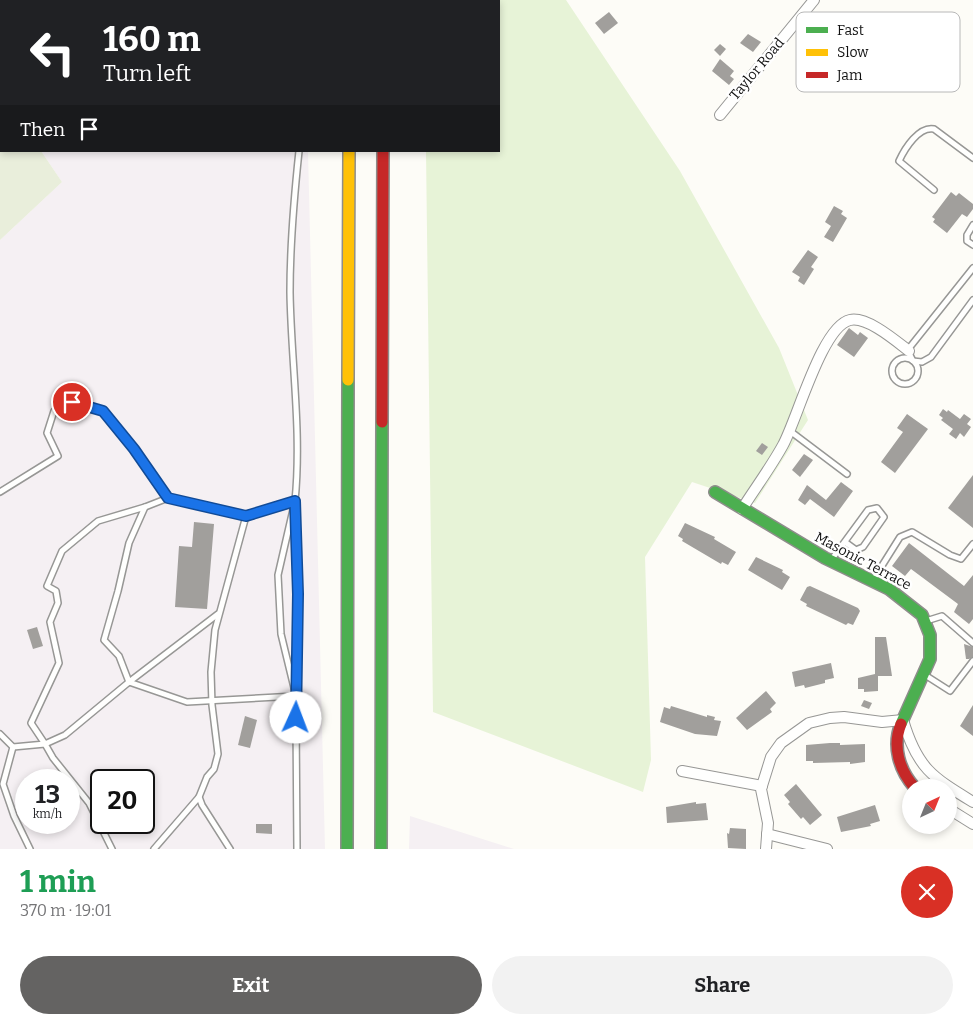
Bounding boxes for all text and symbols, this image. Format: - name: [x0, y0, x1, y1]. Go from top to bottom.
- legend: [796, 12, 960, 92]
- text: 160 m: [103, 18, 201, 60]
- icon: left: [20, 20, 85, 85]
- text: Fast: [837, 22, 864, 39]
- street label: Taylor Road: [726, 34, 788, 104]
- text: Slow: [837, 44, 869, 61]
- text: Turn left: [103, 60, 191, 87]
- text: Jam: [836, 67, 863, 84]
- icon: arrive: [75, 115, 103, 143]
- text: Then: [20, 118, 65, 141]
- pin: [51, 381, 93, 423]
- icon: arrive: [58, 388, 86, 416]
- street label: Masonic Terrace: [812, 528, 914, 594]
- position arrow: [269, 691, 321, 743]
- speed limit sign: 20: [90, 769, 155, 834]
- north arrow: [902, 779, 958, 834]
- map controls: [902, 779, 957, 834]
- text: 13: [35, 780, 60, 810]
- text: km/h: [33, 807, 62, 821]
- text: 1 min: [20, 864, 96, 900]
- button: close: [901, 866, 953, 918]
- text: 370 m · 19:01: [20, 901, 111, 920]
- button: Exit: [20, 956, 482, 1014]
- button: Share: [492, 956, 953, 1014]

